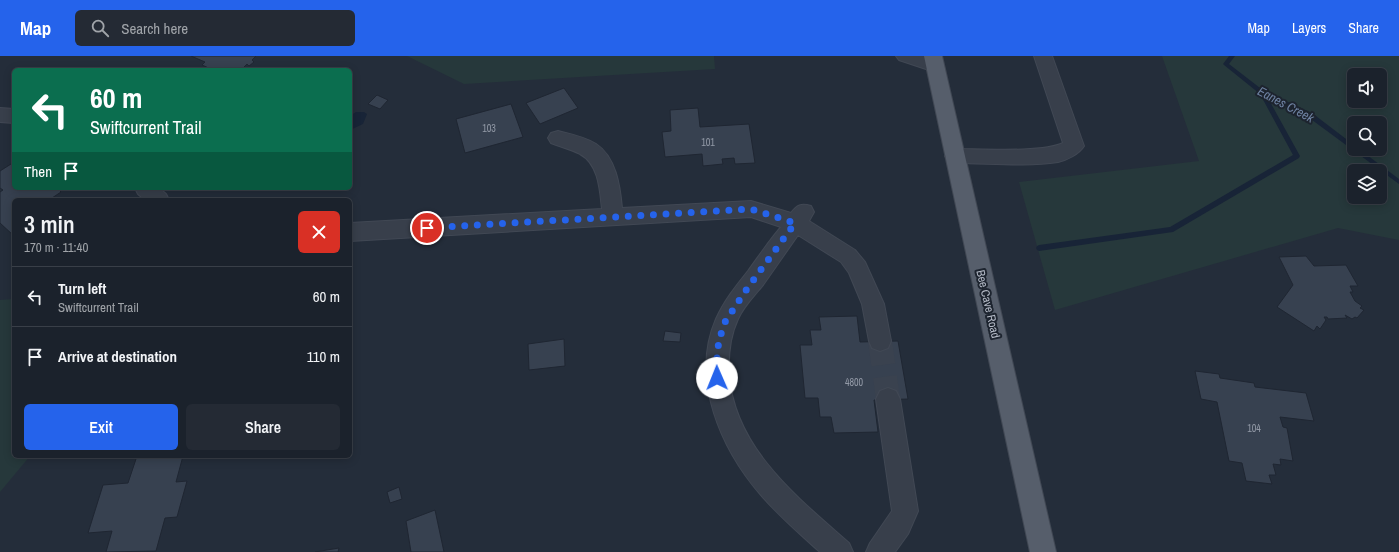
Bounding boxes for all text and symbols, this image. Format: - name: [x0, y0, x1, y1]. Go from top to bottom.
- search box: [75, 10, 355, 46]
- text: Map: [20, 15, 51, 41]
- icon: search: [89, 17, 111, 39]
- text: Search here: [121, 18, 188, 39]
- text: Map: [1248, 19, 1270, 37]
- text: Layers: [1292, 19, 1326, 37]
- text: Share: [1348, 19, 1379, 37]
- map controls: [1347, 68, 1387, 204]
- button: sound: [1347, 68, 1387, 108]
- text: 60 m: [90, 79, 142, 117]
- water label: Eanes Creek: [1255, 82, 1318, 127]
- icon: left: [24, 84, 76, 136]
- text: Swiftcurrent Trail: [90, 115, 202, 140]
- button: search: [1347, 116, 1387, 156]
- house number: 103: [482, 122, 496, 135]
- house number: 101: [701, 136, 715, 149]
- icon: arrive: [60, 160, 82, 182]
- text: Then: [24, 161, 52, 182]
- button: layers: [1347, 164, 1387, 204]
- text: 3 min: [24, 208, 75, 240]
- button: close: [298, 211, 340, 253]
- pin: [410, 211, 444, 245]
- icon: arrive: [416, 217, 438, 239]
- text: 170 m · 11:40: [24, 239, 88, 256]
- street label: Bee Cave Road: [972, 268, 1004, 340]
- text: Turn left: [58, 278, 106, 299]
- icon: left: [24, 286, 46, 308]
- text: 60 m: [313, 286, 340, 307]
- text: Swiftcurrent Trail: [58, 299, 139, 316]
- icon: arrive: [24, 346, 46, 368]
- text: Arrive at destination: [58, 346, 177, 367]
- text: 110 m: [307, 346, 340, 367]
- position arrow: [696, 357, 738, 399]
- house number: 4800: [845, 376, 864, 389]
- button: Exit: [24, 404, 178, 450]
- button: Share: [186, 404, 340, 450]
- house number: 104: [1247, 422, 1261, 435]

